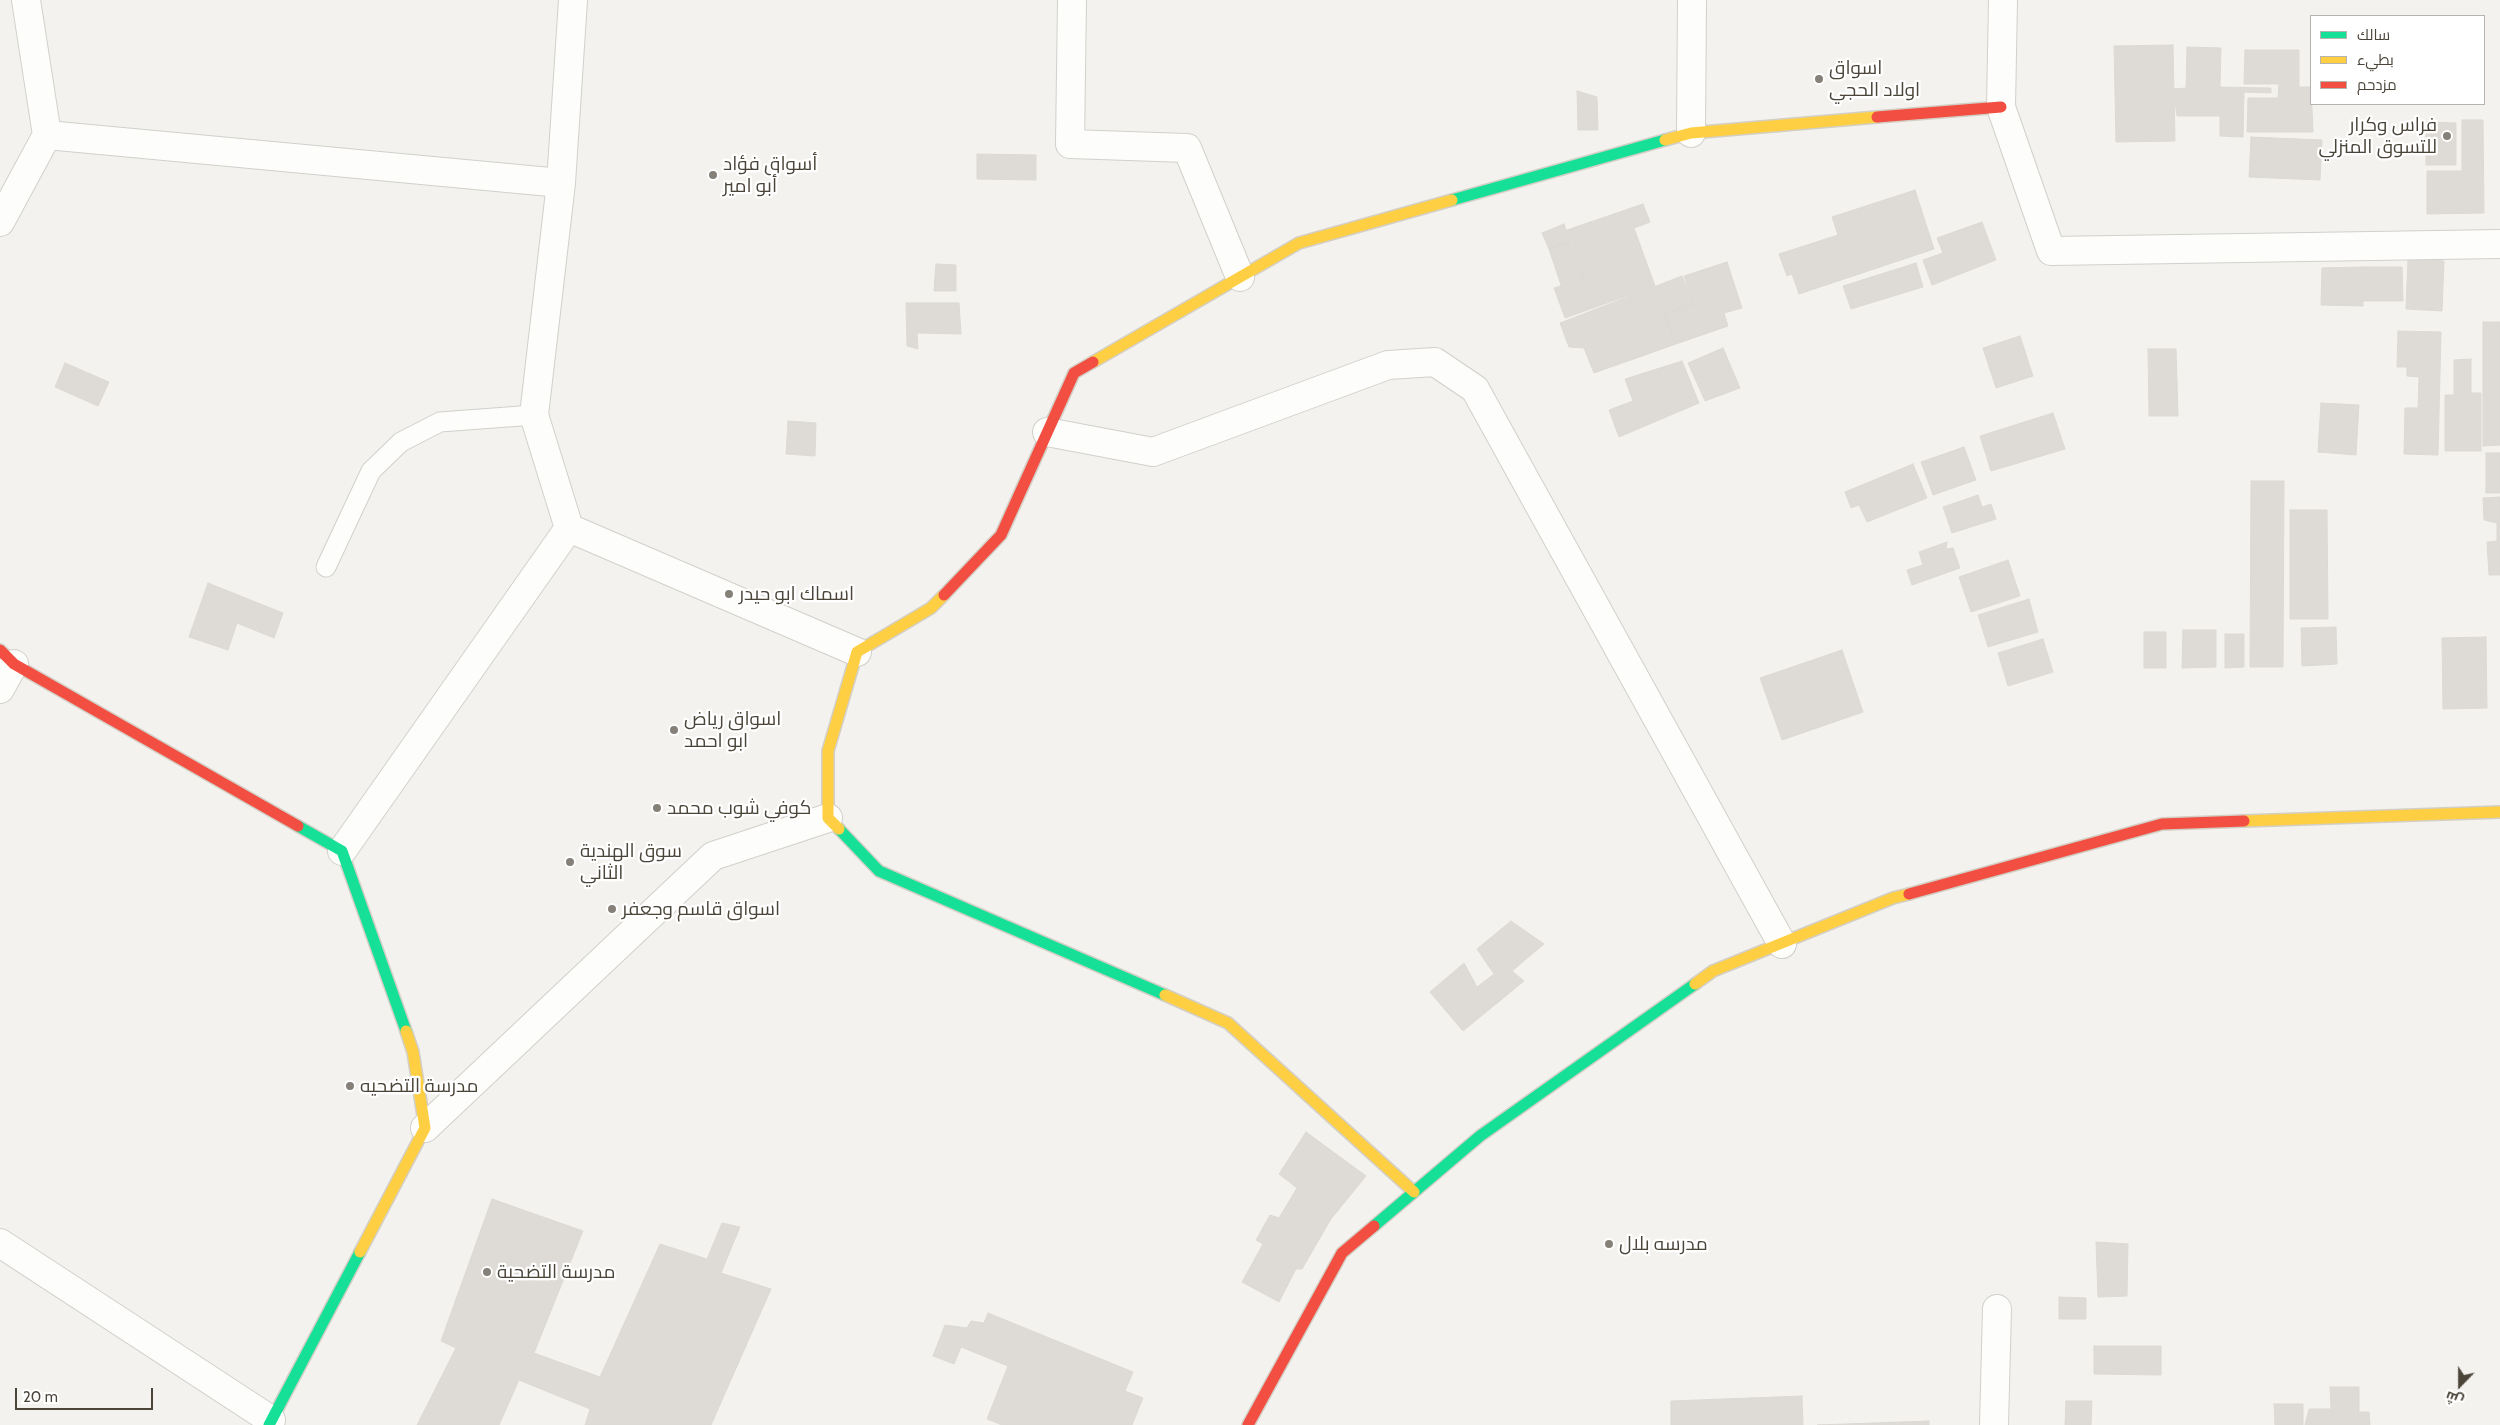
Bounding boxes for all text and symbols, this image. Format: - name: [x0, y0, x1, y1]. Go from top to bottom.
- legend: [2310, 15, 2485, 105]
- text: سالك: [2357, 26, 2390, 44]
- text: بطيء: [2357, 51, 2394, 69]
- place label: اسواق اولاد الحجي: [1829, 57, 1920, 101]
- marker: اسواق اولاد الحجي: [1813, 73, 1825, 85]
- text: مزدحم: [2357, 76, 2397, 94]
- place label: فراس وكرار للتسوق المنزلي: [2319, 114, 2437, 158]
- marker: فراس وكرار للتسوق المنزلي: [2441, 130, 2453, 142]
- place label: أسواق فؤاد أبو امير: [723, 153, 817, 197]
- marker: أسواق فؤاد أبو امير: [707, 169, 719, 181]
- place label: اسماك ابو حيدر: [739, 583, 854, 605]
- marker: اسماك ابو حيدر: [723, 588, 735, 600]
- place label: اسواق رياض ابو احمد: [684, 708, 781, 752]
- marker: اسواق رياض ابو احمد: [668, 724, 680, 736]
- place label: كوفي شوب محمد: [667, 797, 811, 819]
- marker: كوفي شوب محمد: [651, 802, 663, 814]
- place label: سوق الهندية الثاني: [580, 840, 682, 884]
- marker: سوق الهندية الثاني: [564, 856, 576, 868]
- place label: اسواق قاسم وجعفر: [622, 898, 780, 920]
- marker: اسواق قاسم وجعفر: [606, 903, 618, 915]
- place label: مدرسة التضحيه: [360, 1075, 478, 1097]
- marker: مدرسة التضحيه: [344, 1080, 356, 1092]
- place label: مدرسه بلال: [1619, 1233, 1708, 1255]
- marker: مدرسه بلال: [1603, 1238, 1615, 1250]
- place label: مدرسة التضحية: [497, 1261, 615, 1283]
- marker: مدرسة التضحية: [481, 1266, 493, 1278]
- north arrow: [2435, 1360, 2485, 1410]
- scale bar: [18, 1378, 155, 1410]
- text: ش: [2443, 1387, 2466, 1411]
- text: 20 m: [23, 1388, 58, 1406]

